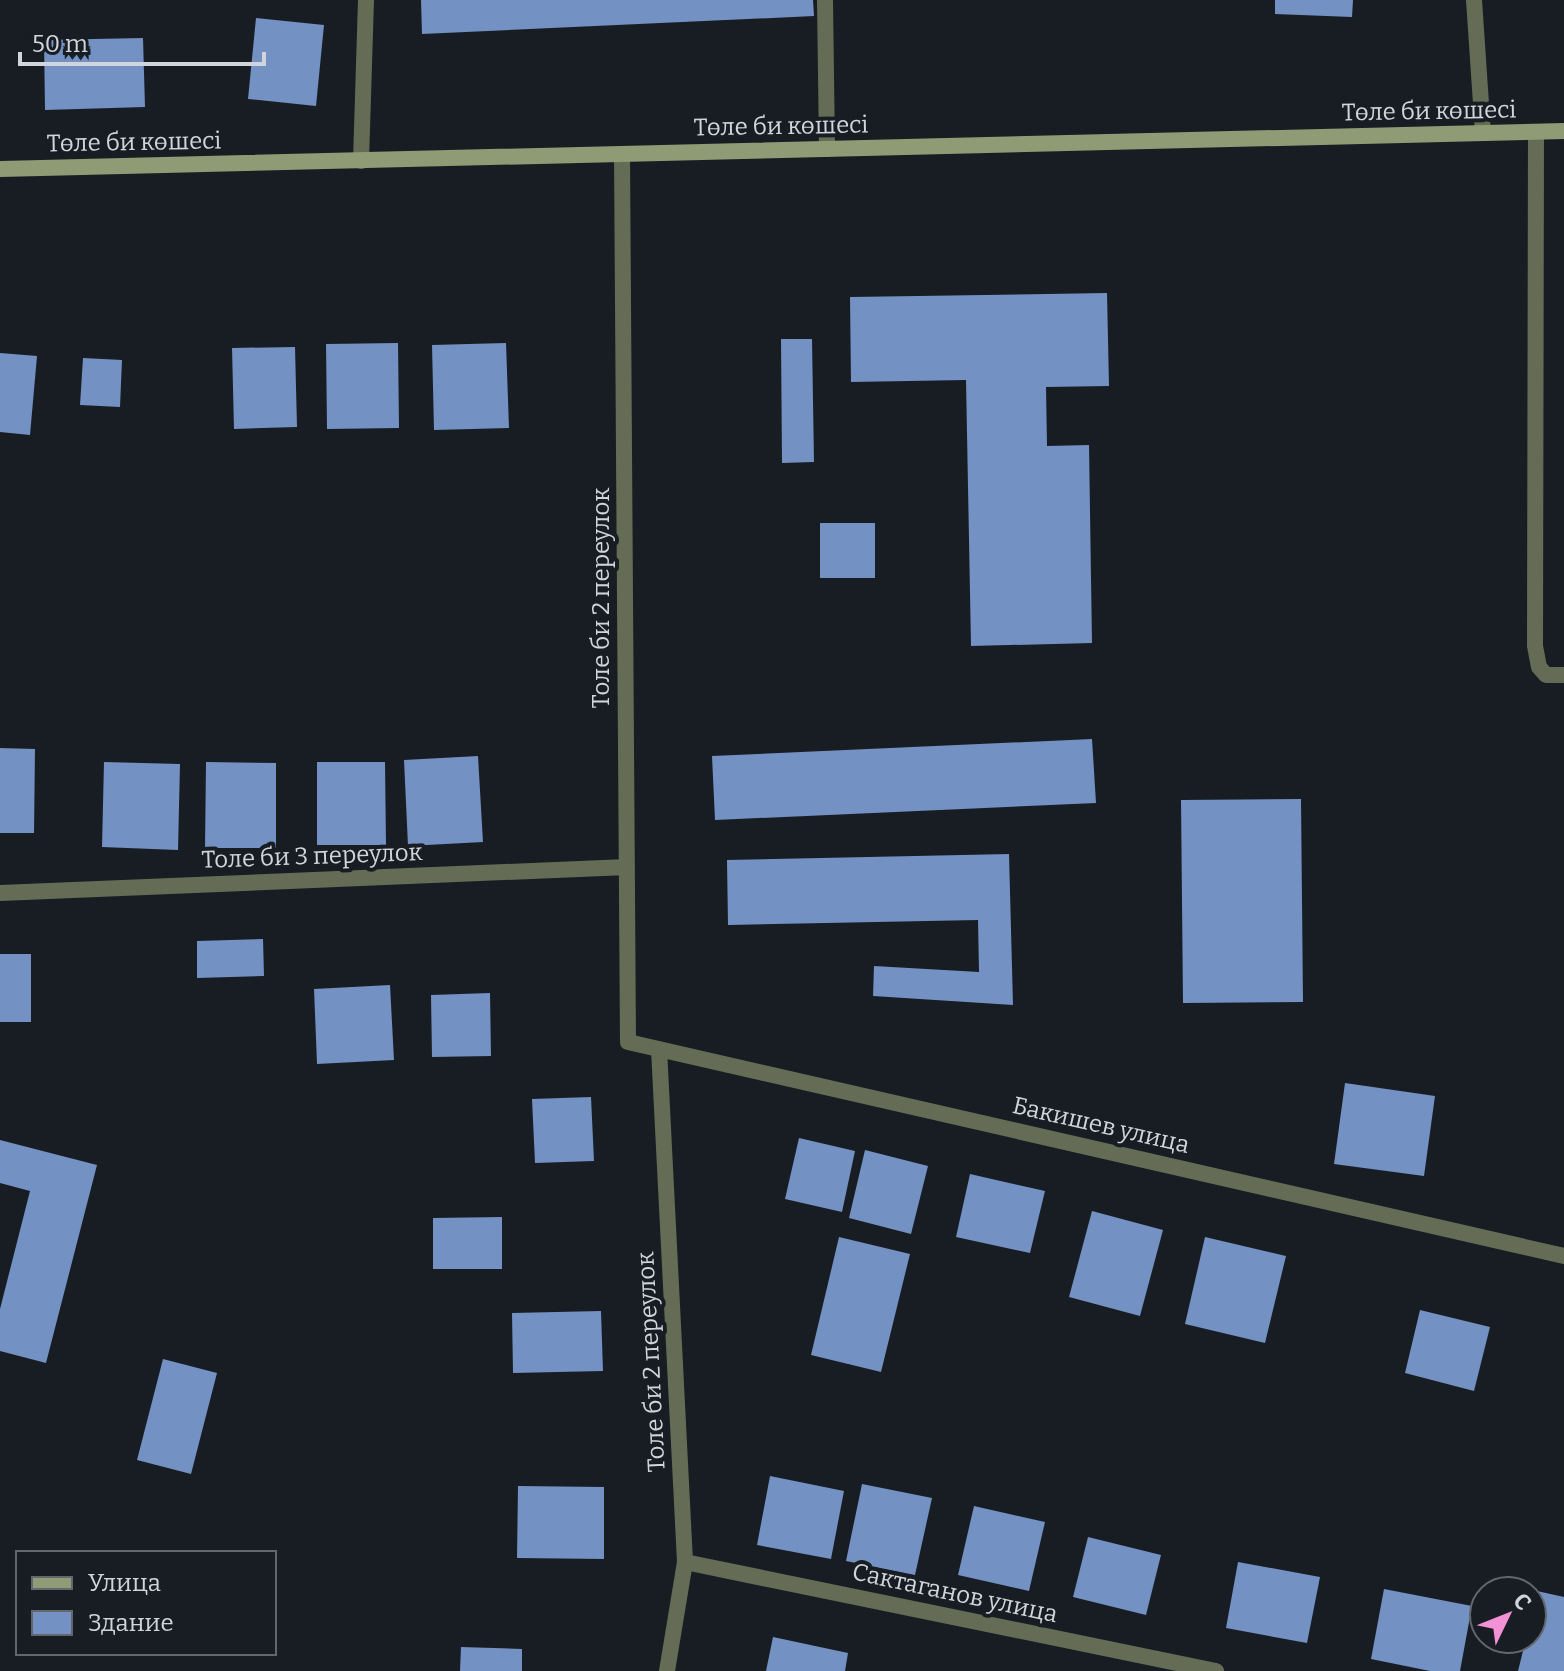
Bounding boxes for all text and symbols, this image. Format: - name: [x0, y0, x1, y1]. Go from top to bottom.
- scale bar: [20, 16, 264, 66]
- text: 50 m: [32, 30, 88, 58]
- street label: Төле би көшесі: [1341, 95, 1517, 127]
- street label: Төле би көшесі: [693, 110, 869, 142]
- street label: Төле би көшесі: [46, 126, 222, 158]
- street label: Толе би 2 переулок: [587, 488, 615, 708]
- street label: Толе би 3 переулок: [201, 838, 423, 874]
- street label: Бакишев улица: [1010, 1091, 1192, 1159]
- street label: Толе би 2 переулок: [631, 1251, 671, 1473]
- legend: [16, 1551, 276, 1655]
- street label: Сактаганов улица: [850, 1558, 1060, 1628]
- text: Улица: [88, 1569, 161, 1597]
- north arrow: [1468, 1575, 1548, 1655]
- text: С: [1508, 1587, 1537, 1616]
- text: Здание: [88, 1609, 174, 1637]

